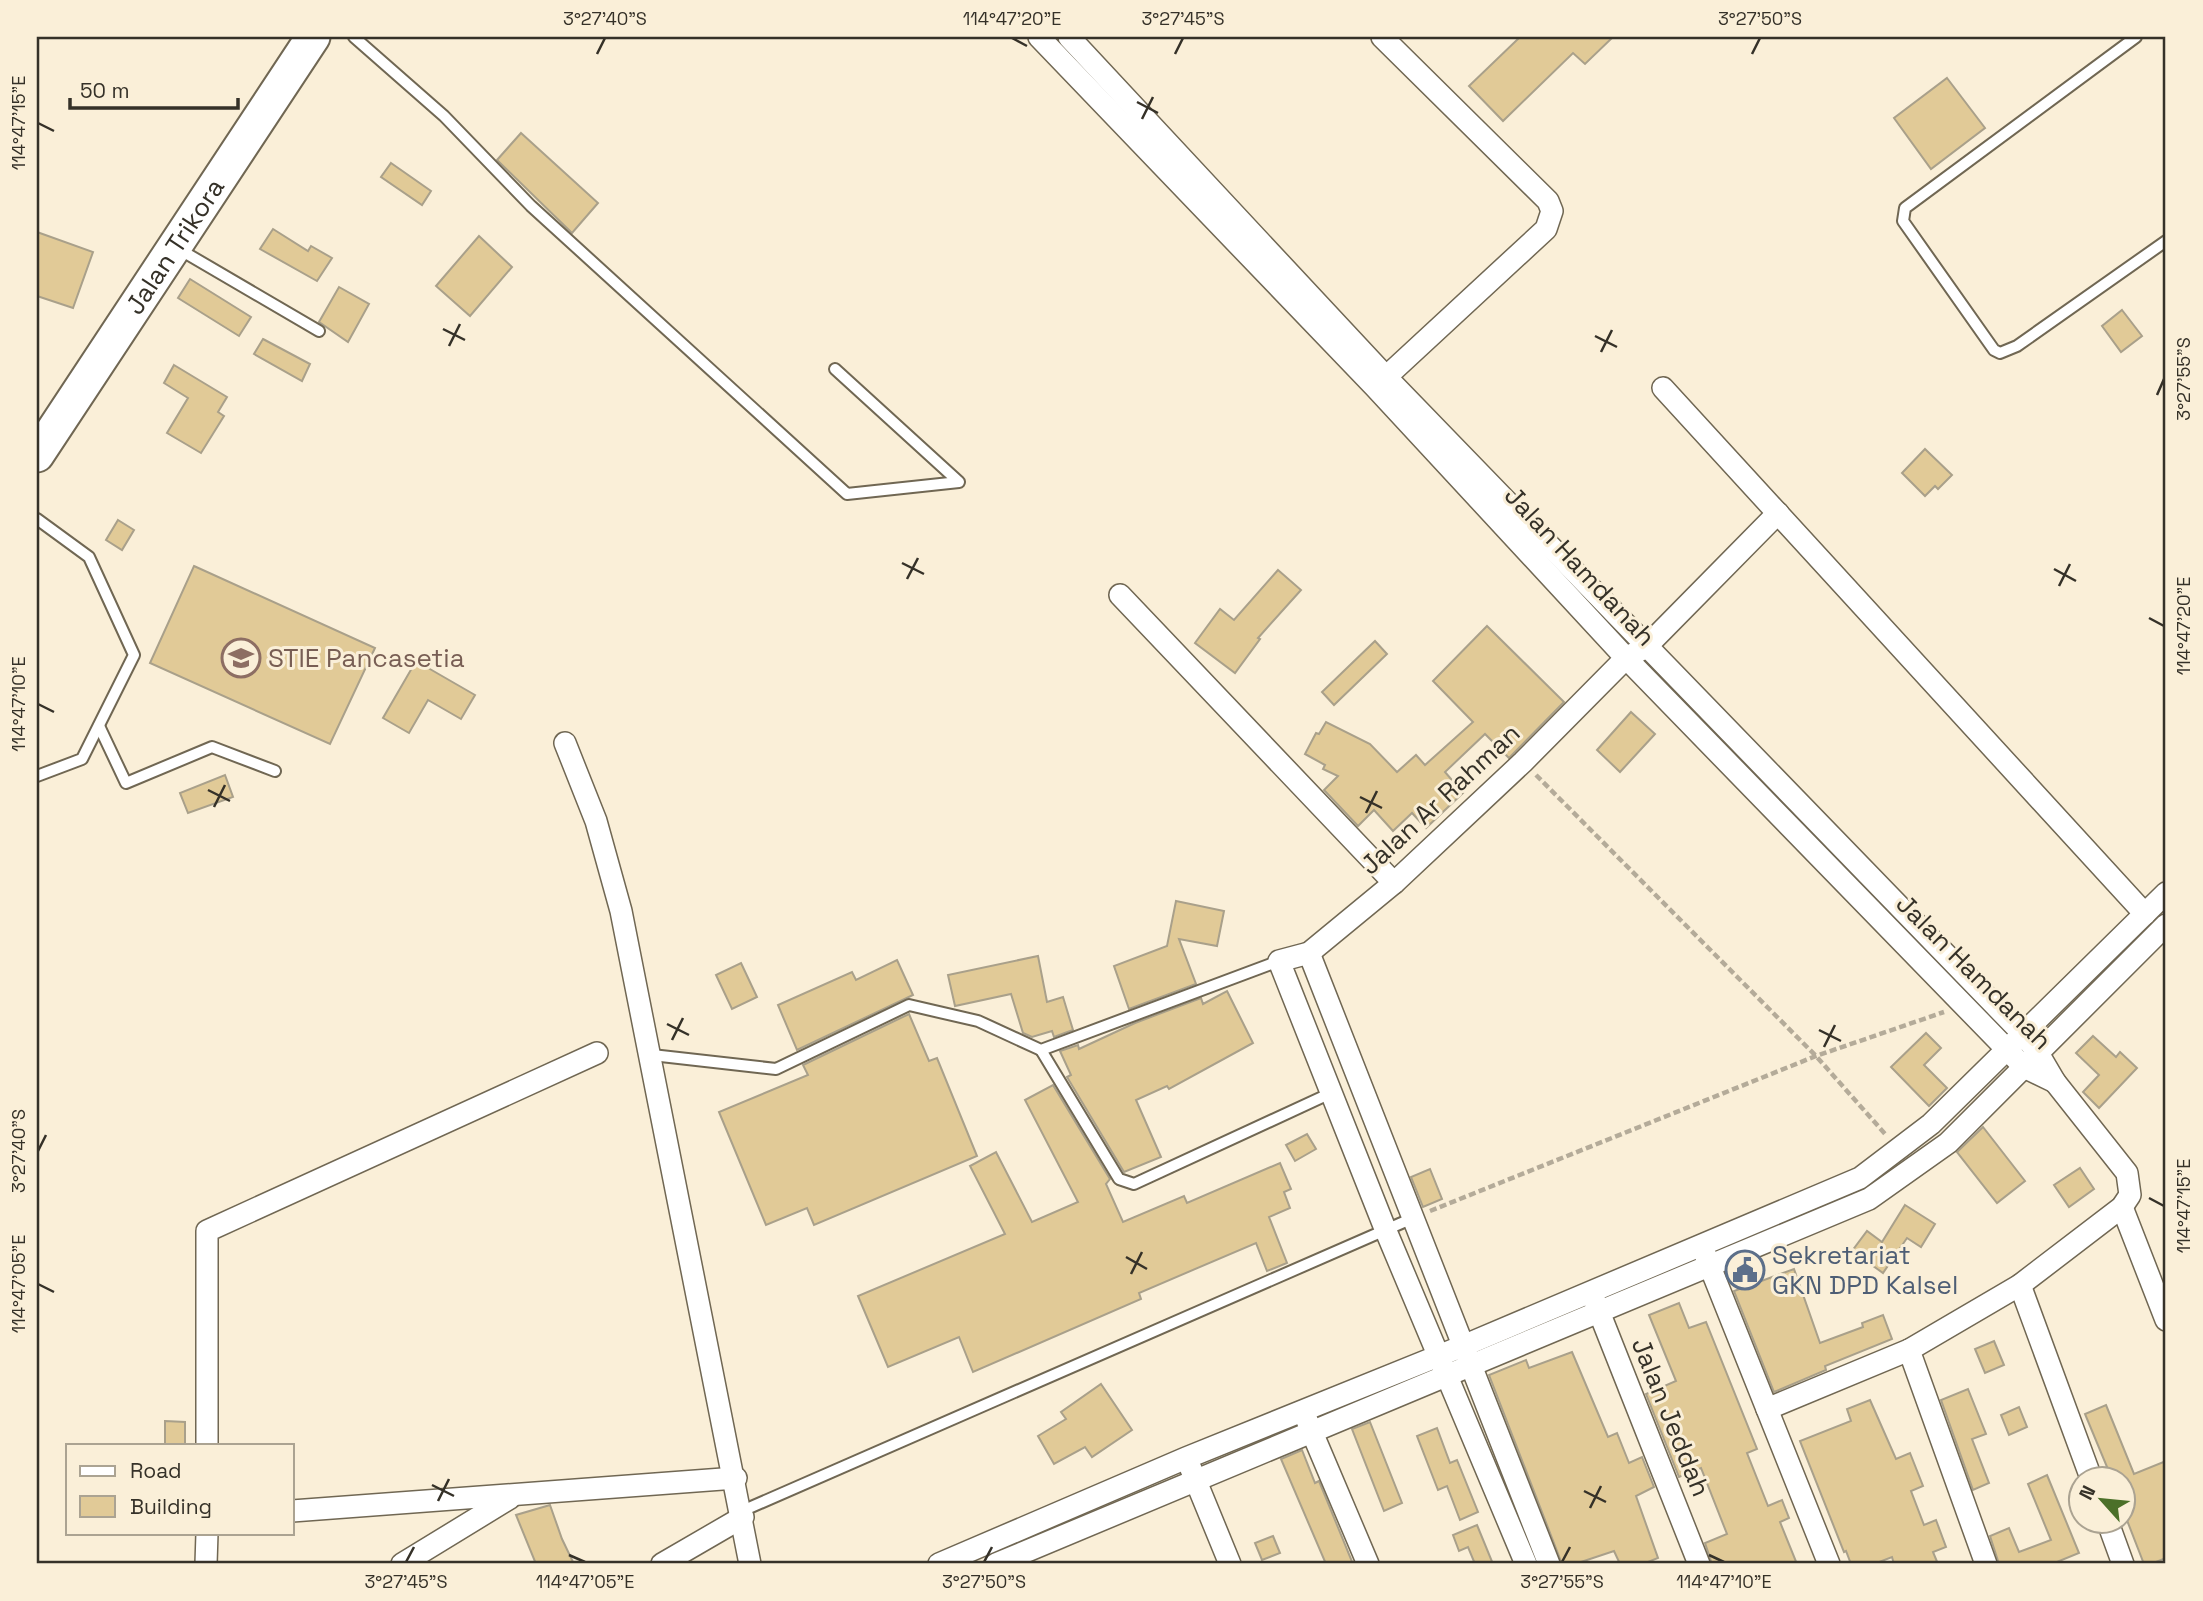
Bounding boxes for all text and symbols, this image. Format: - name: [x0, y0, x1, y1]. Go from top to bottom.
- text: 3°27'40"S: [563, 7, 647, 30]
- text: 114°47'20"E: [963, 7, 1061, 30]
- text: 3°27'45"S: [1141, 7, 1225, 30]
- text: 3°27'50"S: [1718, 7, 1802, 30]
- scale bar: [70, 66, 238, 110]
- text: 114°47'15"E: [7, 76, 30, 170]
- text: 50 m: [80, 77, 130, 104]
- street label: Jalan Trikora: [118, 172, 232, 321]
- text: 3°27'55"S: [2172, 337, 2195, 421]
- street label: Jalan Hamdanah: [1497, 479, 1663, 653]
- text: 114°47'20"E: [2172, 577, 2195, 675]
- school or university icon: STIE Pancasetia: [220, 637, 262, 679]
- place label: STIE Pancasetia: [268, 641, 465, 675]
- text: 114°47'10"E: [7, 656, 30, 752]
- street label: Jalan Ar Rahman: [1353, 716, 1527, 882]
- street label: Jalan Hamdanah: [1889, 887, 2059, 1057]
- text: 3°27'40"S: [7, 1109, 30, 1193]
- text: 114°47'15"E: [2172, 1159, 2195, 1253]
- text: 114°47'05"E: [7, 1235, 30, 1333]
- place label: Sekretariat GKN DPD Kalsel: [1772, 1238, 1958, 1302]
- public building icon: Sekretariat GKN DPD Kalsel: [1724, 1249, 1766, 1291]
- street label: Jalan Jeddah: [1624, 1333, 1718, 1501]
- legend: [66, 1444, 294, 1534]
- text: Road: [130, 1457, 182, 1484]
- north arrow: [2066, 1464, 2136, 1534]
- text: N: [2073, 1481, 2101, 1504]
- text: Building: [130, 1493, 212, 1520]
- text: 3°27'45"S: [364, 1570, 448, 1593]
- text: 114°47'05"E: [536, 1570, 634, 1593]
- text: 3°27'50"S: [942, 1570, 1026, 1593]
- text: 3°27'55"S: [1520, 1570, 1604, 1593]
- text: 114°47'10"E: [1676, 1570, 1772, 1593]

